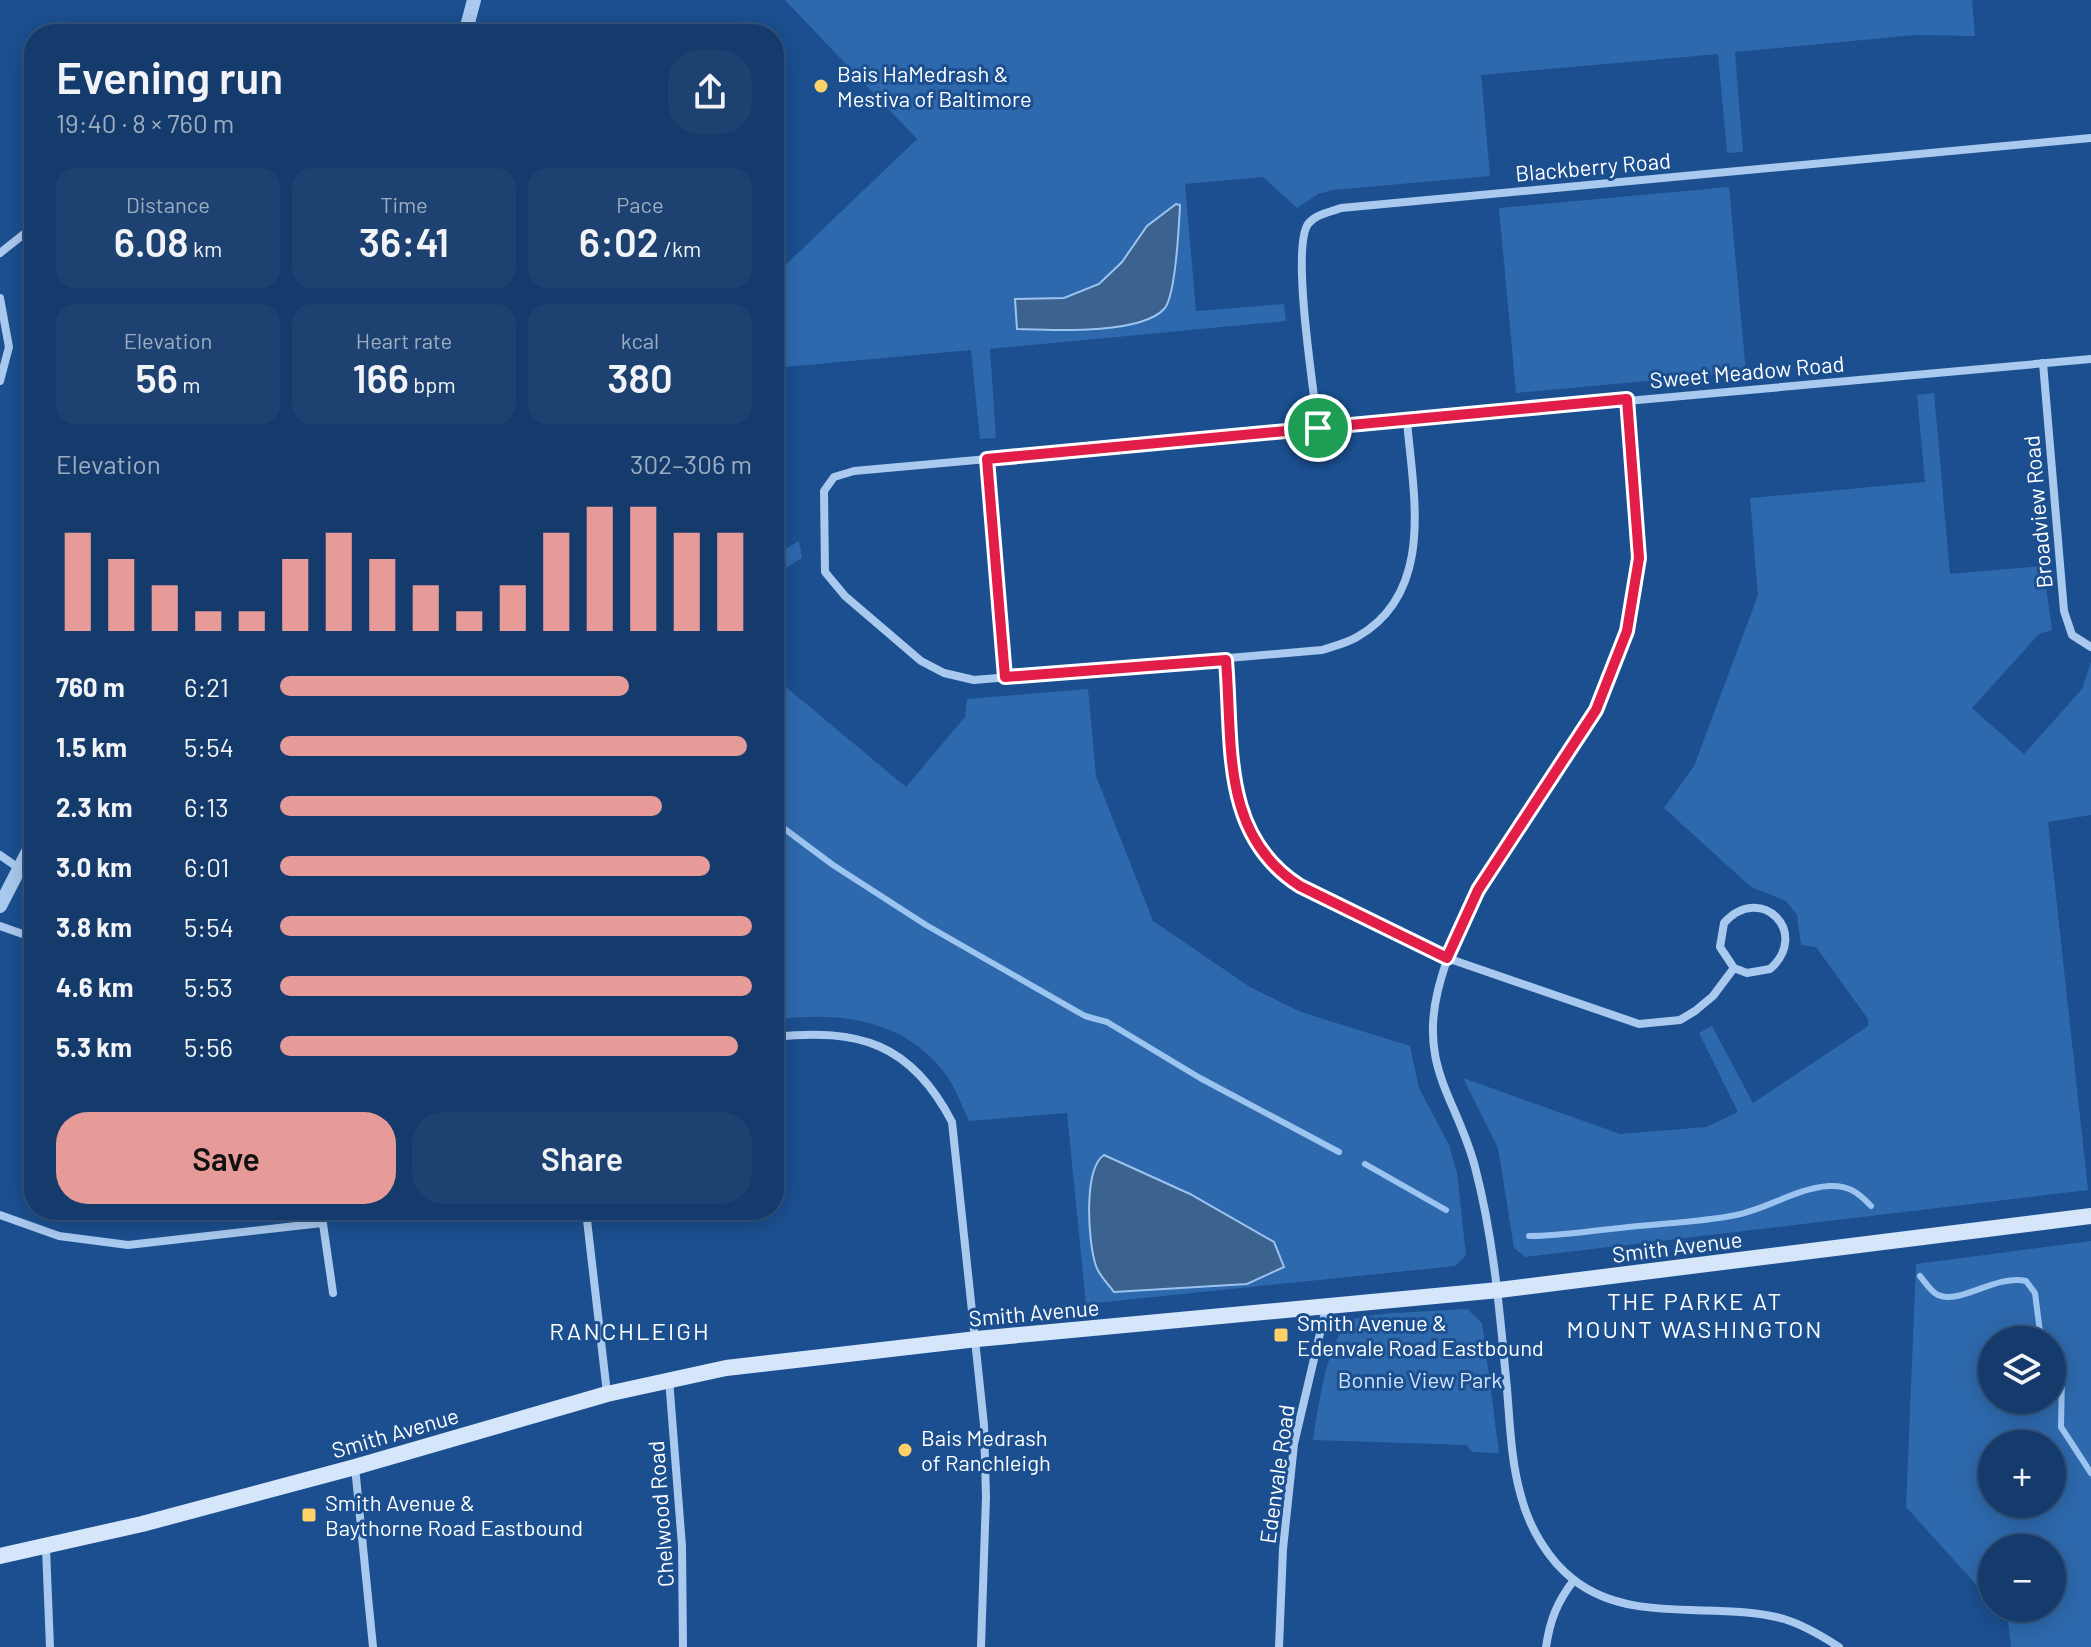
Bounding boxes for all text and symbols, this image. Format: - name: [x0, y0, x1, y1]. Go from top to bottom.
- text: Evening run: [56, 50, 283, 103]
- button: share: [668, 50, 752, 134]
- place label: Bais HaMedrash & Mestiva of Baltimore: [837, 60, 1032, 111]
- marker: Bais HaMedrash & Mestiva of Baltimore: [812, 77, 830, 95]
- text: 19:40 · 8 × 760 m: [56, 107, 234, 138]
- street label: Blackberry Road: [1514, 146, 1672, 186]
- text: Distance: [126, 191, 210, 217]
- text: Time: [380, 191, 428, 217]
- text: Pace: [616, 191, 664, 217]
- text: 6.08: [114, 217, 189, 265]
- text: 36:41: [359, 217, 449, 265]
- text: 6:02: [579, 217, 659, 265]
- text: km: [189, 235, 222, 261]
- text: /km: [659, 235, 701, 261]
- text: Elevation: [124, 327, 212, 353]
- text: Heart rate: [356, 327, 452, 353]
- text: kcal: [621, 327, 659, 353]
- street label: Sweet Meadow Road: [1649, 350, 1845, 392]
- text: 56: [136, 353, 178, 401]
- text: 166: [352, 353, 409, 401]
- text: 380: [607, 353, 673, 401]
- text: m: [178, 371, 200, 397]
- text: bpm: [409, 371, 456, 397]
- pin: [1284, 394, 1352, 462]
- icon: arrive: [1296, 406, 1340, 450]
- street label: Broadview Road: [2017, 434, 2057, 590]
- text: Elevation: [56, 448, 161, 479]
- text: 302–306 m: [630, 448, 752, 479]
- text: 760 m: [56, 671, 125, 702]
- text: 6:21: [184, 671, 229, 702]
- text: 1.5 km: [56, 731, 127, 762]
- text: 5:54: [184, 731, 234, 762]
- text: 2.3 km: [56, 791, 132, 822]
- text: 6:13: [184, 791, 229, 822]
- text: 3.0 km: [56, 851, 132, 882]
- text: 6:01: [184, 851, 229, 882]
- text: 3.8 km: [56, 911, 132, 942]
- text: 5:54: [184, 911, 234, 942]
- text: 4.6 km: [56, 971, 133, 1002]
- text: 5:53: [184, 971, 233, 1002]
- text: 5.3 km: [56, 1031, 132, 1062]
- text: 5:56: [184, 1031, 233, 1062]
- button: Save: [56, 1112, 396, 1204]
- button: Share: [412, 1112, 752, 1204]
- street label: Smith Avenue: [1610, 1225, 1744, 1267]
- district label: THE PARKE AT MOUNT WASHINGTON: [1566, 1286, 1824, 1343]
- street label: Smith Avenue: [968, 1293, 1100, 1331]
- place label: Smith Avenue & Edenvale Road Eastbound: [1297, 1309, 1544, 1360]
- district label: RANCHLEIGH: [549, 1316, 711, 1345]
- marker: Smith Avenue & Edenvale Road Eastbound: [1272, 1326, 1290, 1344]
- map controls: [1978, 1326, 2066, 1622]
- button: layers: [1978, 1326, 2066, 1414]
- park label: Bonnie View Park: [1338, 1366, 1502, 1392]
- street label: Smith Avenue: [329, 1401, 461, 1463]
- street label: Edenvale Road: [1253, 1403, 1299, 1545]
- place label: Bais Medrash of Ranchleigh: [921, 1424, 1051, 1475]
- button: +: [1978, 1430, 2066, 1518]
- street label: Chelwood Road: [642, 1440, 678, 1588]
- marker: Bais Medrash of Ranchleigh: [896, 1441, 914, 1459]
- place label: Smith Avenue & Baythorne Road Eastbound: [325, 1489, 583, 1540]
- marker: Smith Avenue & Baythorne Road Eastbound: [300, 1506, 318, 1524]
- button: −: [1978, 1534, 2066, 1622]

